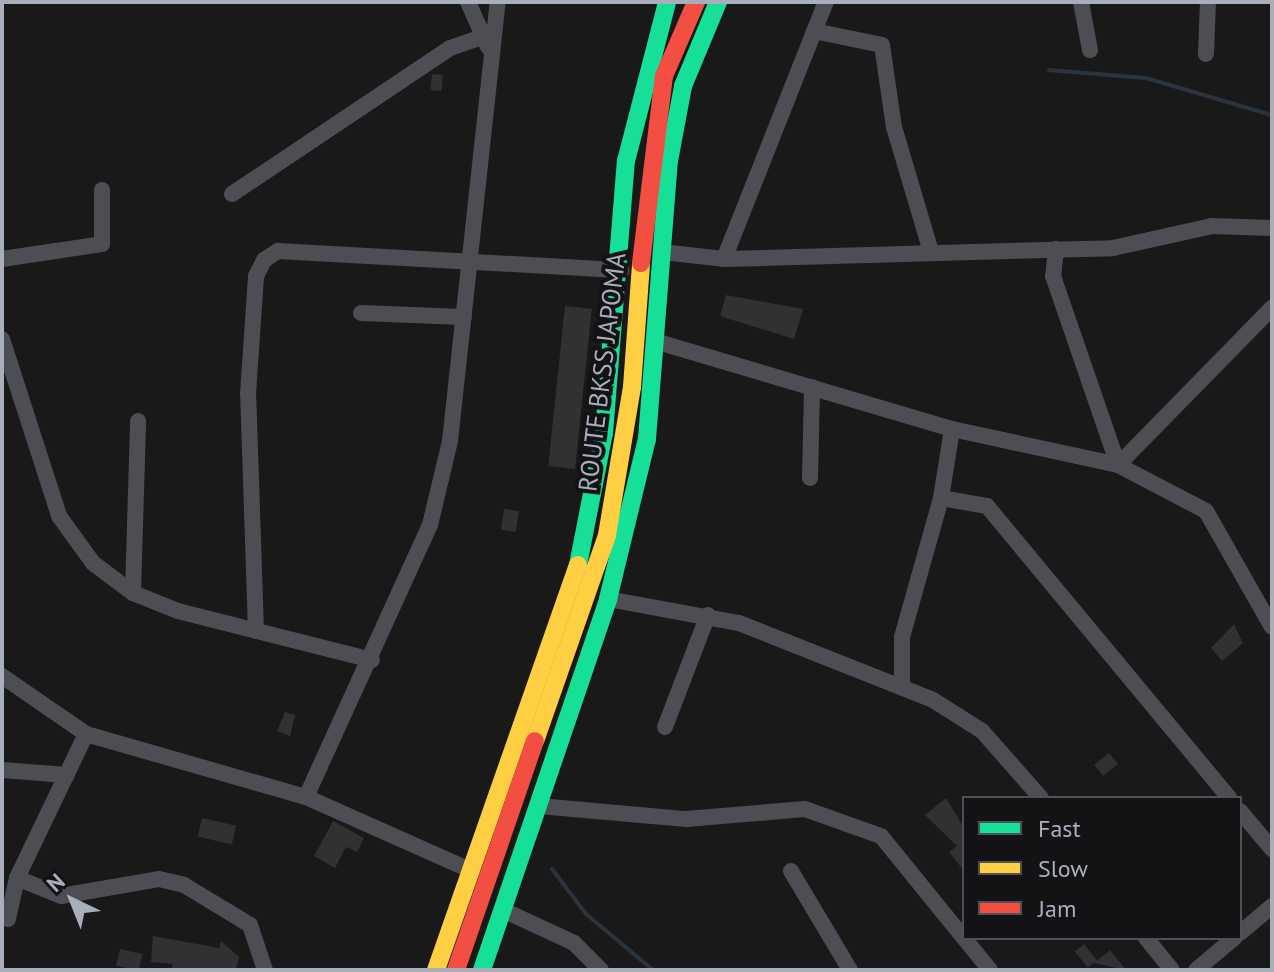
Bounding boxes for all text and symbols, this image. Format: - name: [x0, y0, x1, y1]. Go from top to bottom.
- street label: ROUTE BKSS JAPOMA: [572, 251, 632, 493]
- legend: [962, 796, 1242, 940]
- text: Fast: [1038, 813, 1081, 844]
- text: Slow: [1038, 853, 1088, 884]
- north arrow: [32, 860, 112, 940]
- text: N: [41, 867, 70, 898]
- text: Jam: [1038, 893, 1076, 924]

